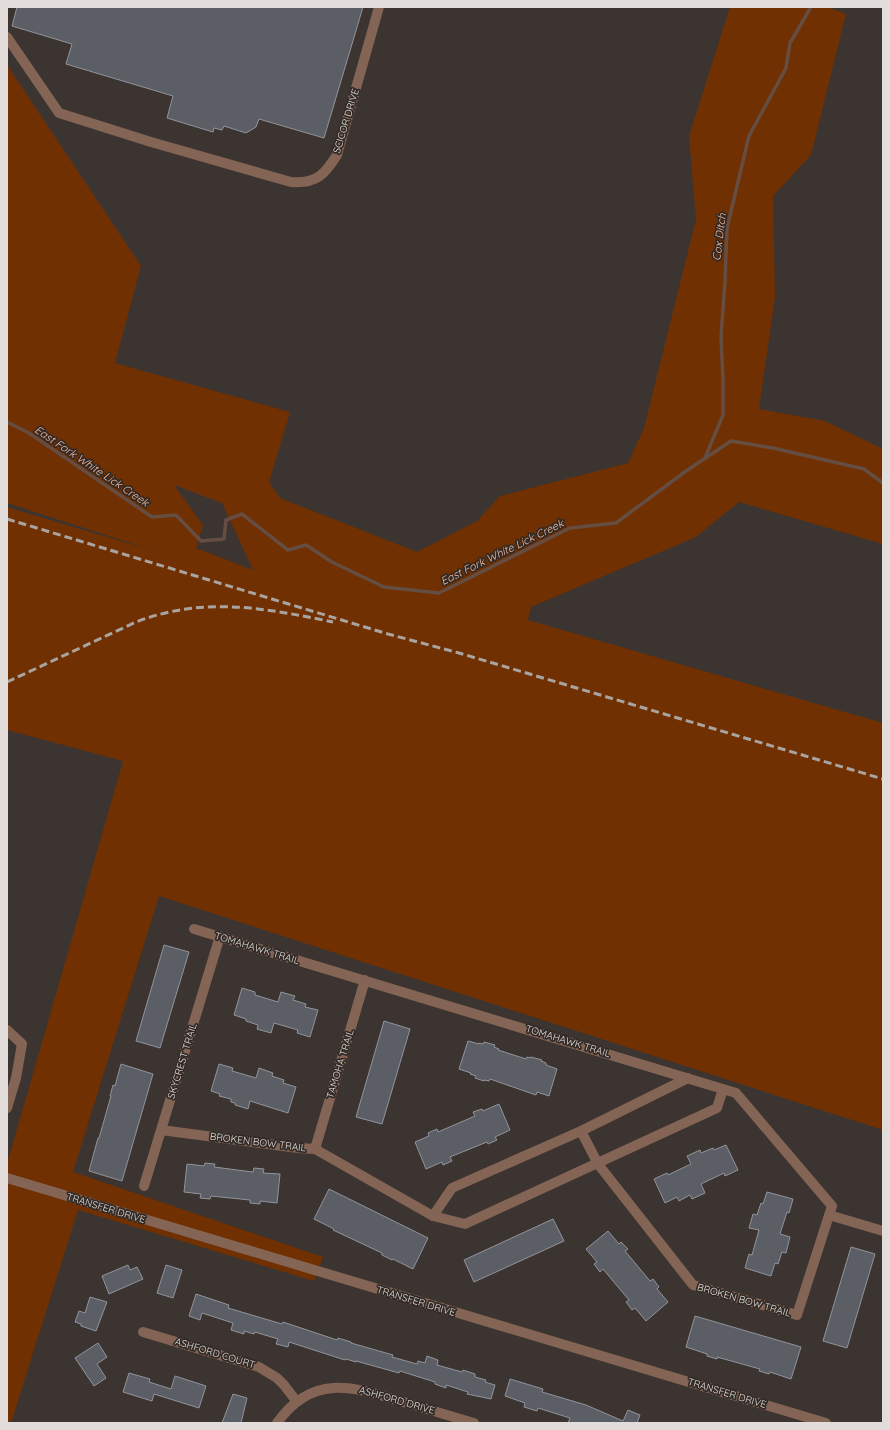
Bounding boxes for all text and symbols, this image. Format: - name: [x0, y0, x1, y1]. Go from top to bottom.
- street label: SCICOR DRIVE: [330, 87, 362, 155]
- water label: Cox Ditch: [709, 212, 729, 262]
- water label: East Fork White Lick Creek: [32, 422, 153, 510]
- water label: East Fork White Lick Creek: [438, 516, 567, 588]
- street label: TOMAHAWK TRAIL: [213, 929, 302, 967]
- street label: SKYCREST TRAIL: [164, 1021, 200, 1100]
- street label: TOMAHAWK TRAIL: [524, 1022, 613, 1060]
- street label: TAMOHA TRAIL: [323, 1027, 357, 1100]
- street label: BROKEN BOW TRAIL: [209, 1130, 307, 1154]
- street label: TRANSFER DRIVE: [65, 1190, 147, 1226]
- street label: BROKEN BOW TRAIL: [696, 1280, 793, 1320]
- street label: TRANSFER DRIVE: [375, 1283, 457, 1319]
- street label: ASHFORD COURT: [173, 1335, 257, 1371]
- street label: TRANSFER DRIVE: [686, 1375, 768, 1411]
- street label: ASHFORD DRIVE: [358, 1383, 437, 1417]

